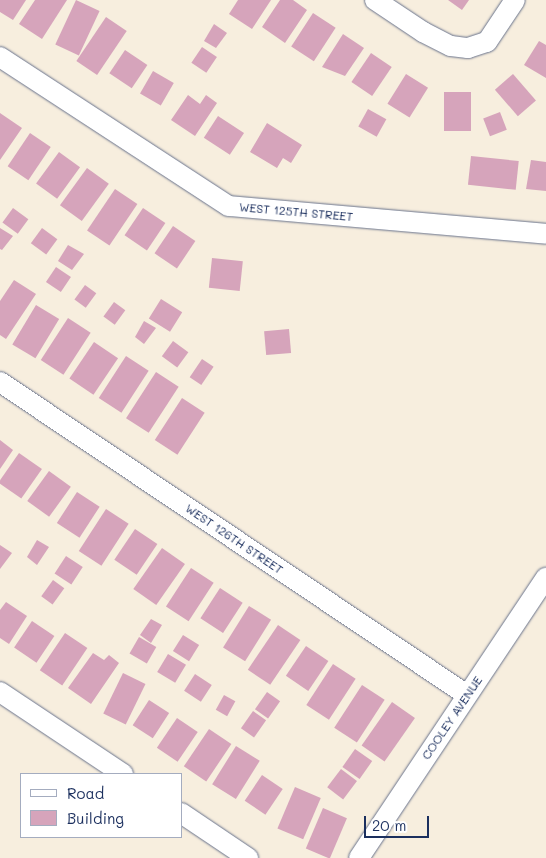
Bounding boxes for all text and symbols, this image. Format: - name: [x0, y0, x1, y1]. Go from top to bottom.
- street label: WEST 125TH STREET: [238, 200, 354, 224]
- street label: WEST 126TH STREET: [182, 501, 286, 577]
- street label: COOLEY AVENUE: [419, 674, 485, 762]
- legend: [20, 773, 182, 838]
- text: Road: [67, 783, 104, 803]
- scale bar: [366, 806, 431, 838]
- text: Building: [67, 808, 124, 828]
- text: 20 m: [372, 815, 406, 835]

